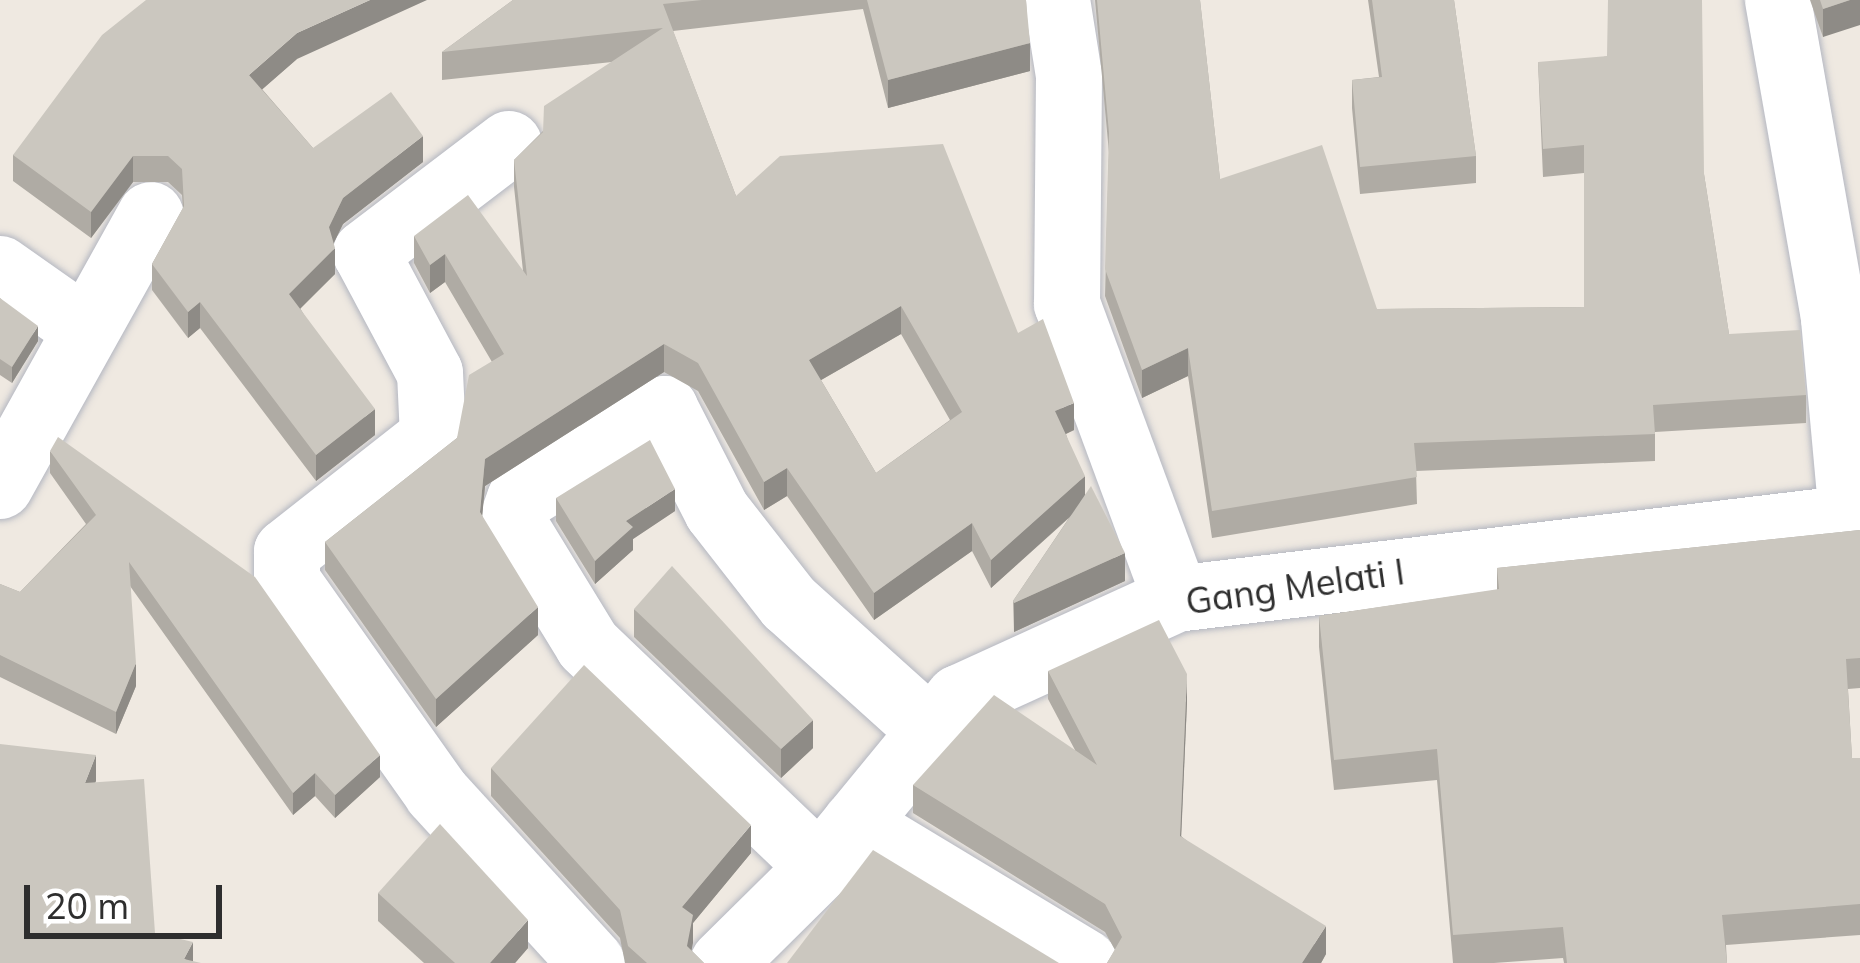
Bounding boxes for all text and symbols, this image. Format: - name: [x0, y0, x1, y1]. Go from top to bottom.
- street label: Gang Melati I: [1183, 549, 1407, 623]
- scale bar: [30, 861, 228, 935]
- text: 20 m: [45, 883, 129, 928]

